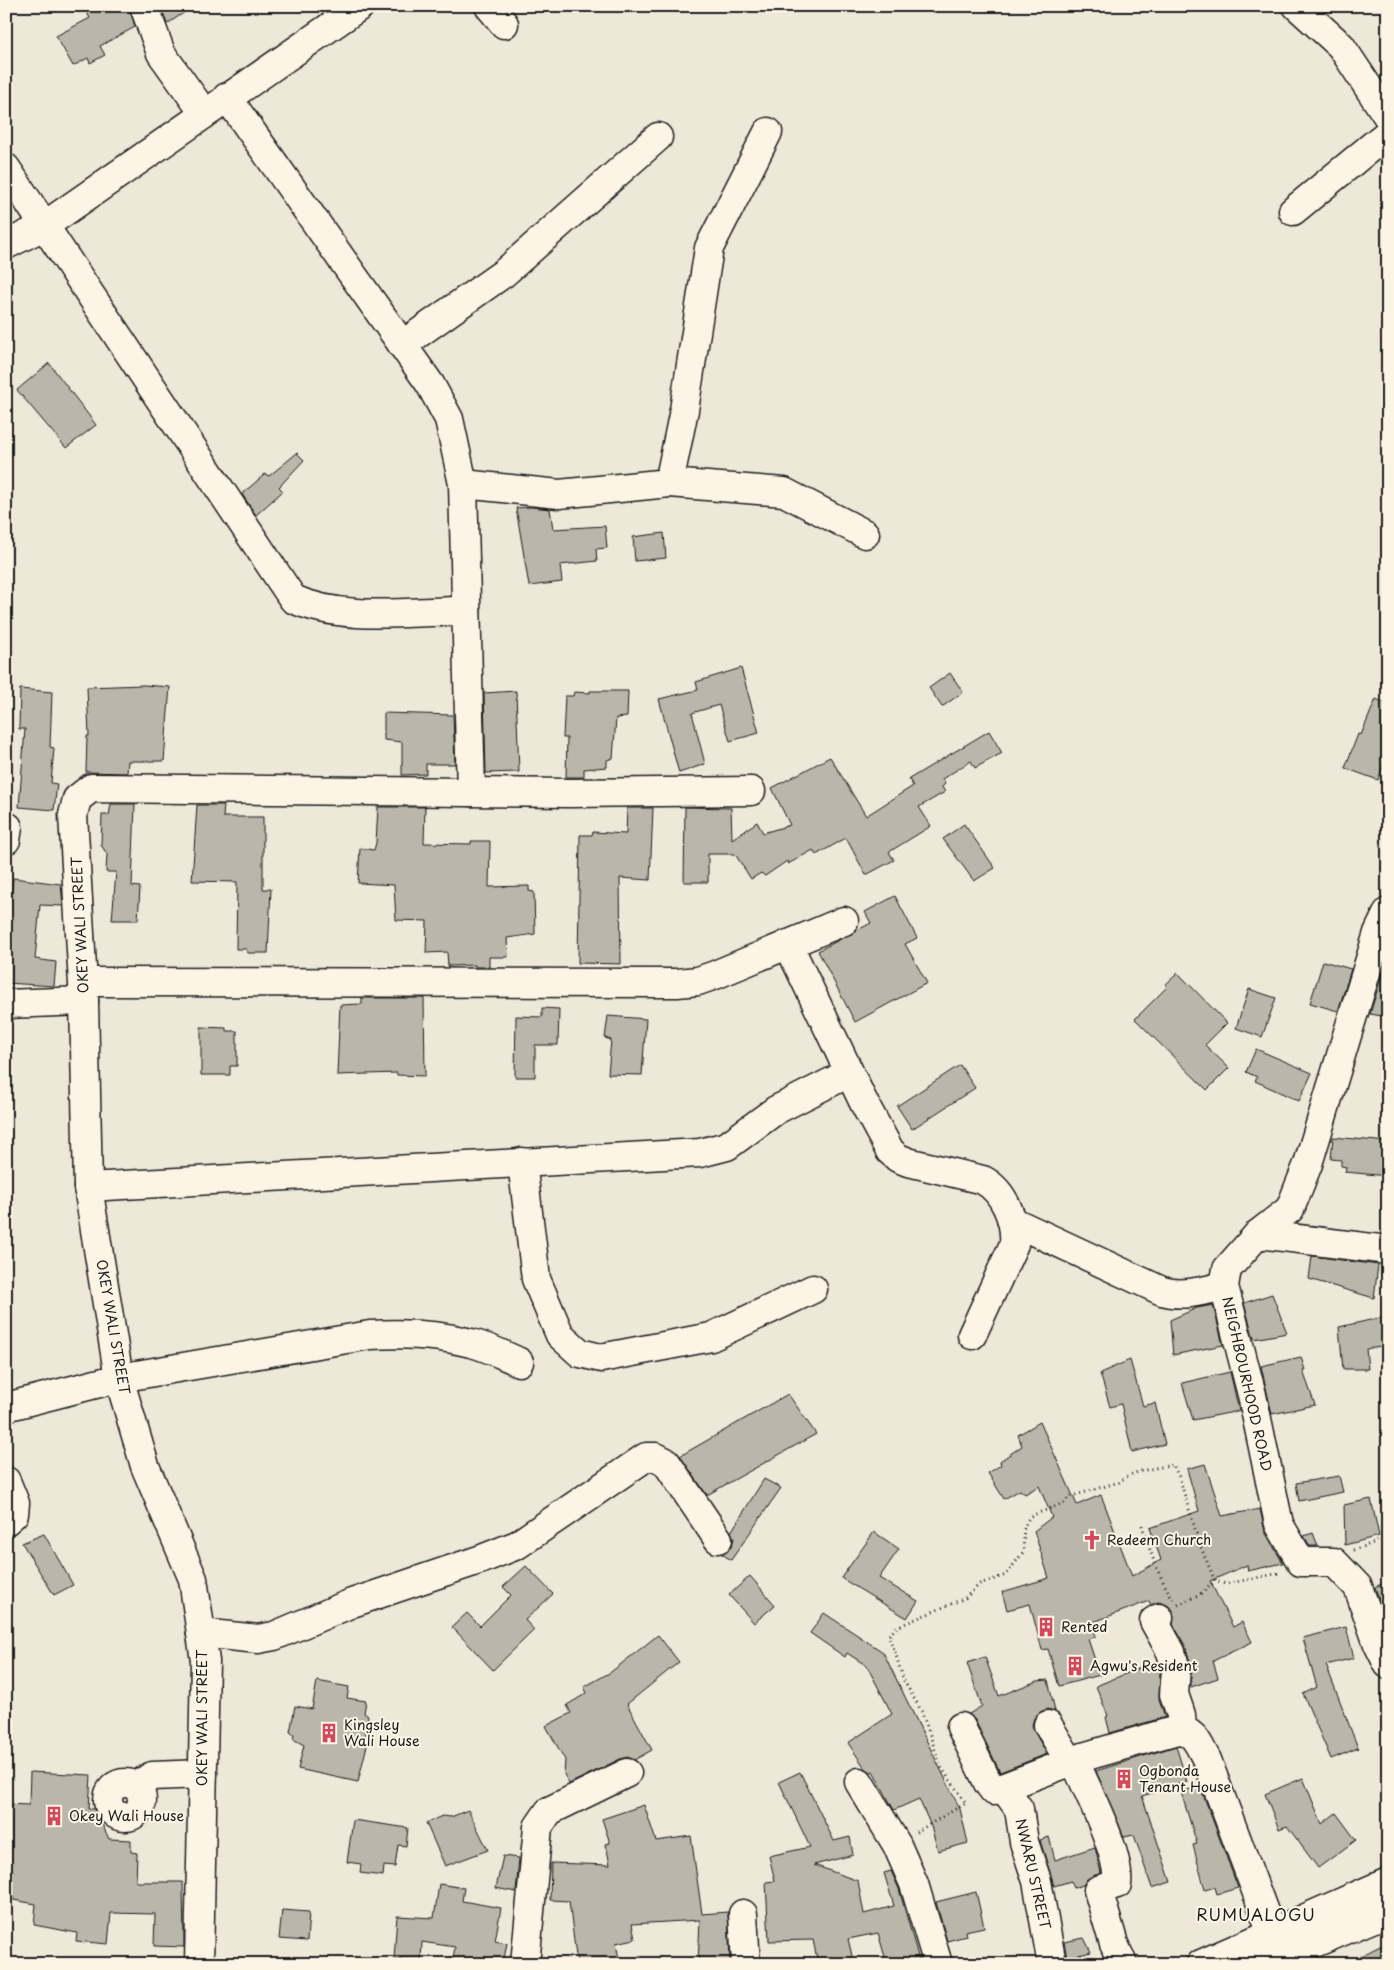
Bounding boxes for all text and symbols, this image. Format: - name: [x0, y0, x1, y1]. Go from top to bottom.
- street label: OKEY WALI STREET: [65, 856, 94, 994]
- street label: OKEY WALI STREET: [91, 1258, 136, 1396]
- street label: NEIGHBOURHOOD ROAD: [1217, 1294, 1278, 1473]
- church icon: Redeem Church: [1081, 1529, 1103, 1551]
- place label: Redeem Church: [1107, 1529, 1211, 1550]
- building icon: Rented: [1035, 1616, 1057, 1638]
- place label: Rented: [1061, 1616, 1108, 1637]
- street label: OKEY WALI STREET: [191, 1649, 212, 1786]
- building icon: Agwu's Resident: [1064, 1655, 1086, 1677]
- place label: Agwu's Resident: [1090, 1655, 1198, 1676]
- place label: Kingsley Wali House: [344, 1714, 420, 1751]
- building icon: Kingsley Wali House: [318, 1722, 340, 1744]
- place label: Ogbonda Tenant House: [1139, 1760, 1231, 1797]
- building icon: Ogbonda Tenant House: [1113, 1768, 1135, 1790]
- building icon: Okey Wali House: [43, 1805, 65, 1827]
- place label: Okey Wali House: [69, 1805, 184, 1826]
- street label: NWARU STREET: [1011, 1816, 1057, 1932]
- district label: RUMUALOGU: [1196, 1902, 1316, 1926]

